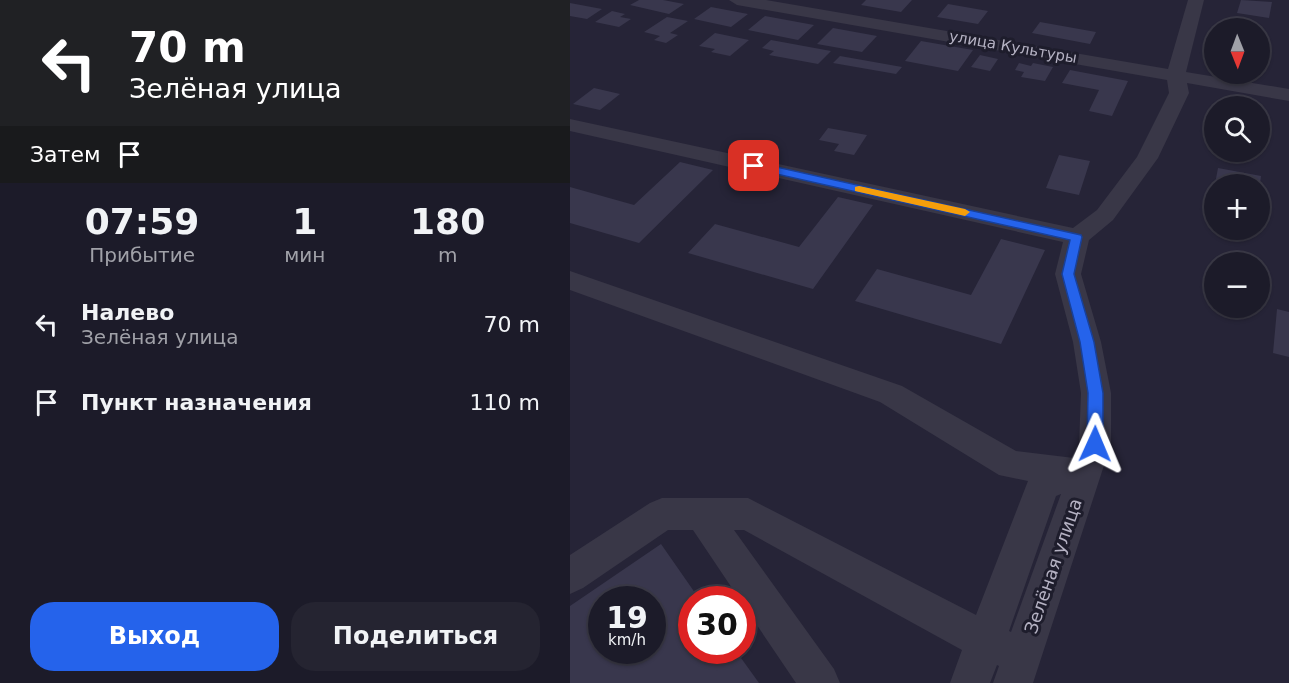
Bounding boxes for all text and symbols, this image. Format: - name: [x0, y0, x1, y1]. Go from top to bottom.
- north arrow: [1204, 18, 1270, 84]
- map controls: [1204, 18, 1270, 318]
- text: 70 m: [129, 23, 246, 72]
- icon: left: [30, 24, 108, 102]
- street label: улица Культуры: [948, 27, 1078, 67]
- text: Зелёная улица: [129, 73, 342, 104]
- button: search: [1204, 96, 1270, 162]
- icon: arrive: [113, 138, 146, 171]
- pin: [728, 140, 779, 191]
- text: Затем: [30, 142, 101, 167]
- icon: arrive: [737, 149, 770, 182]
- button: +: [1204, 174, 1270, 240]
- text: 07:59: [85, 201, 199, 242]
- text: 1: [292, 201, 317, 242]
- text: 180: [410, 201, 485, 242]
- text: Прибытие: [89, 243, 195, 267]
- text: мин: [284, 243, 325, 267]
- text: m: [438, 243, 457, 267]
- button: −: [1204, 252, 1270, 318]
- text: Налево: [81, 300, 174, 325]
- icon: left: [30, 308, 63, 341]
- text: 70 m: [484, 312, 540, 337]
- text: Зелёная улица: [81, 325, 238, 349]
- icon: arrive: [30, 386, 63, 419]
- text: Пункт назначения: [81, 390, 312, 415]
- text: 110 m: [470, 390, 540, 415]
- position arrow: [1063, 412, 1127, 476]
- street label: Зелёная улица: [1020, 496, 1086, 636]
- speed limit sign: 30: [678, 586, 756, 664]
- text: 19: [606, 600, 648, 635]
- button: Выход: [30, 602, 279, 671]
- button: Поделиться: [291, 602, 540, 671]
- text: km/h: [608, 631, 646, 649]

